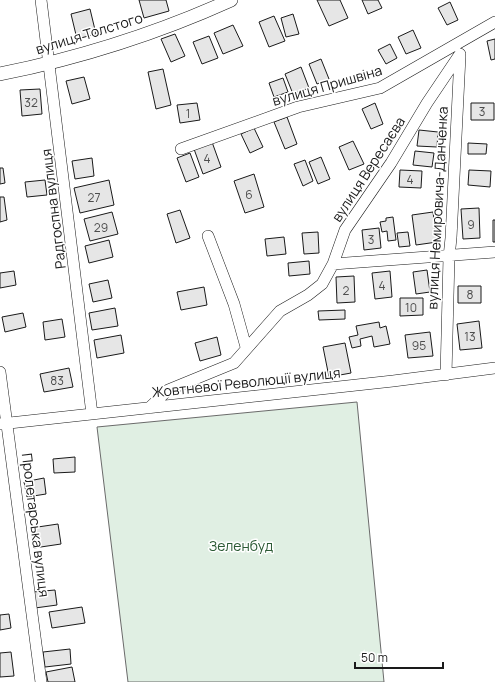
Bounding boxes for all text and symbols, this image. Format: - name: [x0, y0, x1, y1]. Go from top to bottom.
- street label: вулиця Толстого: [33, 8, 145, 58]
- street label: вулиця Пришвіна: [270, 60, 384, 110]
- house number: 32: [24, 94, 38, 111]
- house number: 3: [479, 103, 485, 120]
- house number: 1: [186, 105, 190, 122]
- street label: вулиця Немировича-Данченка: [422, 106, 452, 310]
- street label: вулиця Вересаєва: [327, 113, 409, 225]
- street label: Радгоспна вулиця: [36, 148, 70, 270]
- house number: 4: [203, 150, 211, 167]
- house number: 4: [406, 171, 414, 188]
- house number: 6: [245, 186, 253, 203]
- house number: 27: [88, 189, 100, 206]
- house number: 9: [467, 216, 475, 233]
- house number: 29: [94, 219, 108, 236]
- house number: 3: [368, 231, 374, 248]
- house number: 4: [378, 277, 386, 294]
- house number: 2: [343, 282, 350, 299]
- house number: 8: [467, 286, 474, 303]
- house number: 10: [405, 299, 417, 316]
- house number: 13: [464, 328, 476, 345]
- house number: 95: [412, 337, 426, 354]
- street label: Жовтневої Революції вулиця: [151, 363, 341, 401]
- house number: 83: [50, 372, 64, 389]
- street label: Пролетарська вулиця: [18, 452, 54, 598]
- park label: Зеленбуд: [209, 536, 273, 555]
- scale bar: [355, 644, 443, 670]
- text: 50 m: [361, 649, 388, 666]

